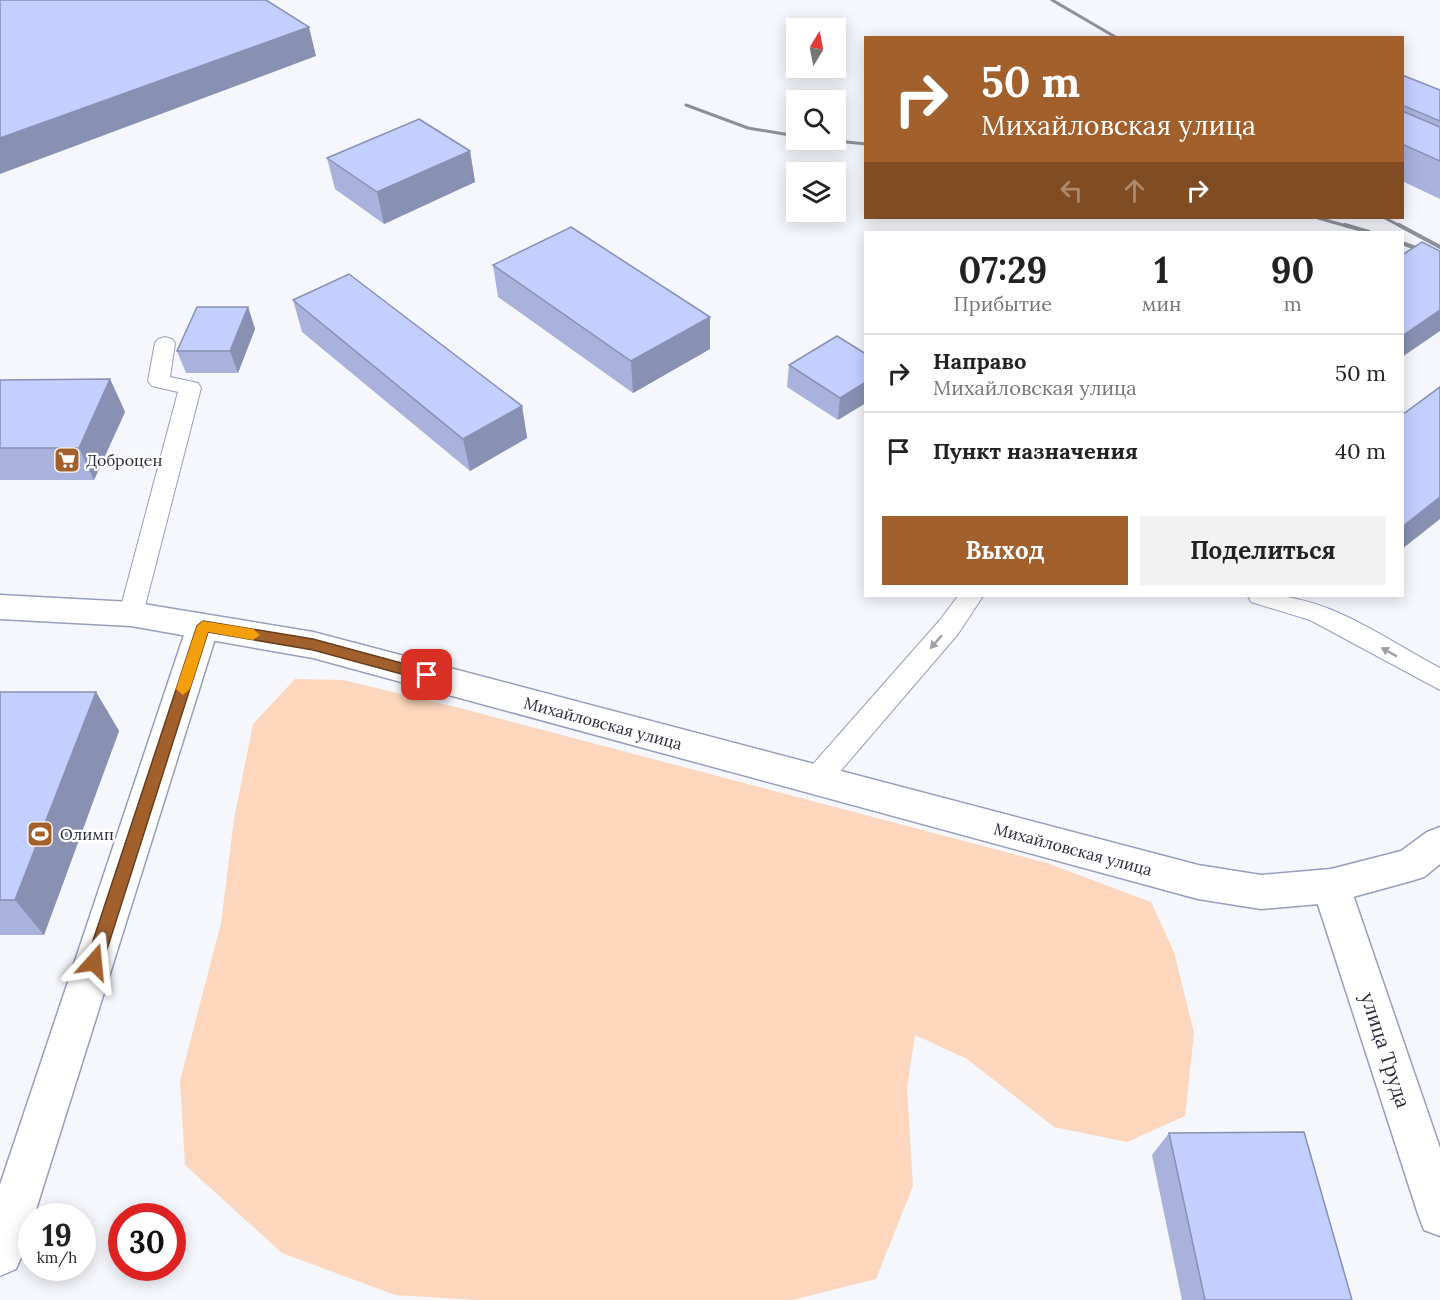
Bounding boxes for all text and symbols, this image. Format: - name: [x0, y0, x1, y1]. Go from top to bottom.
- north arrow: [786, 18, 846, 78]
- map controls: [786, 18, 846, 222]
- text: 50 m: [981, 55, 1080, 109]
- icon: right: [882, 60, 960, 138]
- button: search: [786, 90, 846, 150]
- text: Михайловская улица: [981, 108, 1256, 142]
- button: layers: [786, 162, 846, 222]
- icon: left: [1055, 174, 1088, 207]
- icon: ahead: [1118, 174, 1151, 207]
- icon: right: [1181, 174, 1214, 207]
- text: 07:29: [958, 247, 1047, 293]
- text: 1: [1154, 247, 1169, 293]
- text: 90: [1271, 247, 1315, 293]
- text: Прибытие: [953, 291, 1052, 316]
- text: мин: [1142, 291, 1181, 316]
- text: m: [1284, 291, 1302, 316]
- text: Направо: [933, 347, 1027, 375]
- icon: right: [882, 357, 915, 390]
- text: 50 m: [1335, 359, 1386, 387]
- text: Михайловская улица: [933, 375, 1137, 400]
- icon: arrive: [882, 435, 915, 468]
- text: Пункт назначения: [933, 437, 1138, 465]
- text: 40 m: [1335, 437, 1386, 465]
- supermarket icon: Доброцен: [52, 445, 82, 475]
- place label: Доброцен: [86, 450, 163, 470]
- button: Выход: [882, 516, 1128, 585]
- button: Поделиться: [1140, 516, 1386, 585]
- one-way arrow: [929, 634, 942, 650]
- one-way arrow: [1380, 647, 1397, 657]
- pin: [401, 649, 452, 700]
- icon: arrive: [410, 658, 443, 691]
- street label: Михайловская улица: [522, 692, 684, 754]
- street label: Михайловская улица: [992, 818, 1154, 880]
- sports icon: Олимп: [25, 819, 55, 849]
- place label: Олимп: [60, 824, 114, 844]
- position arrow: [62, 930, 126, 994]
- street label: улица Труда: [1356, 989, 1416, 1111]
- speed limit sign: 30: [108, 1203, 186, 1281]
- text: 19: [42, 1216, 72, 1254]
- text: km/h: [37, 1248, 77, 1267]

